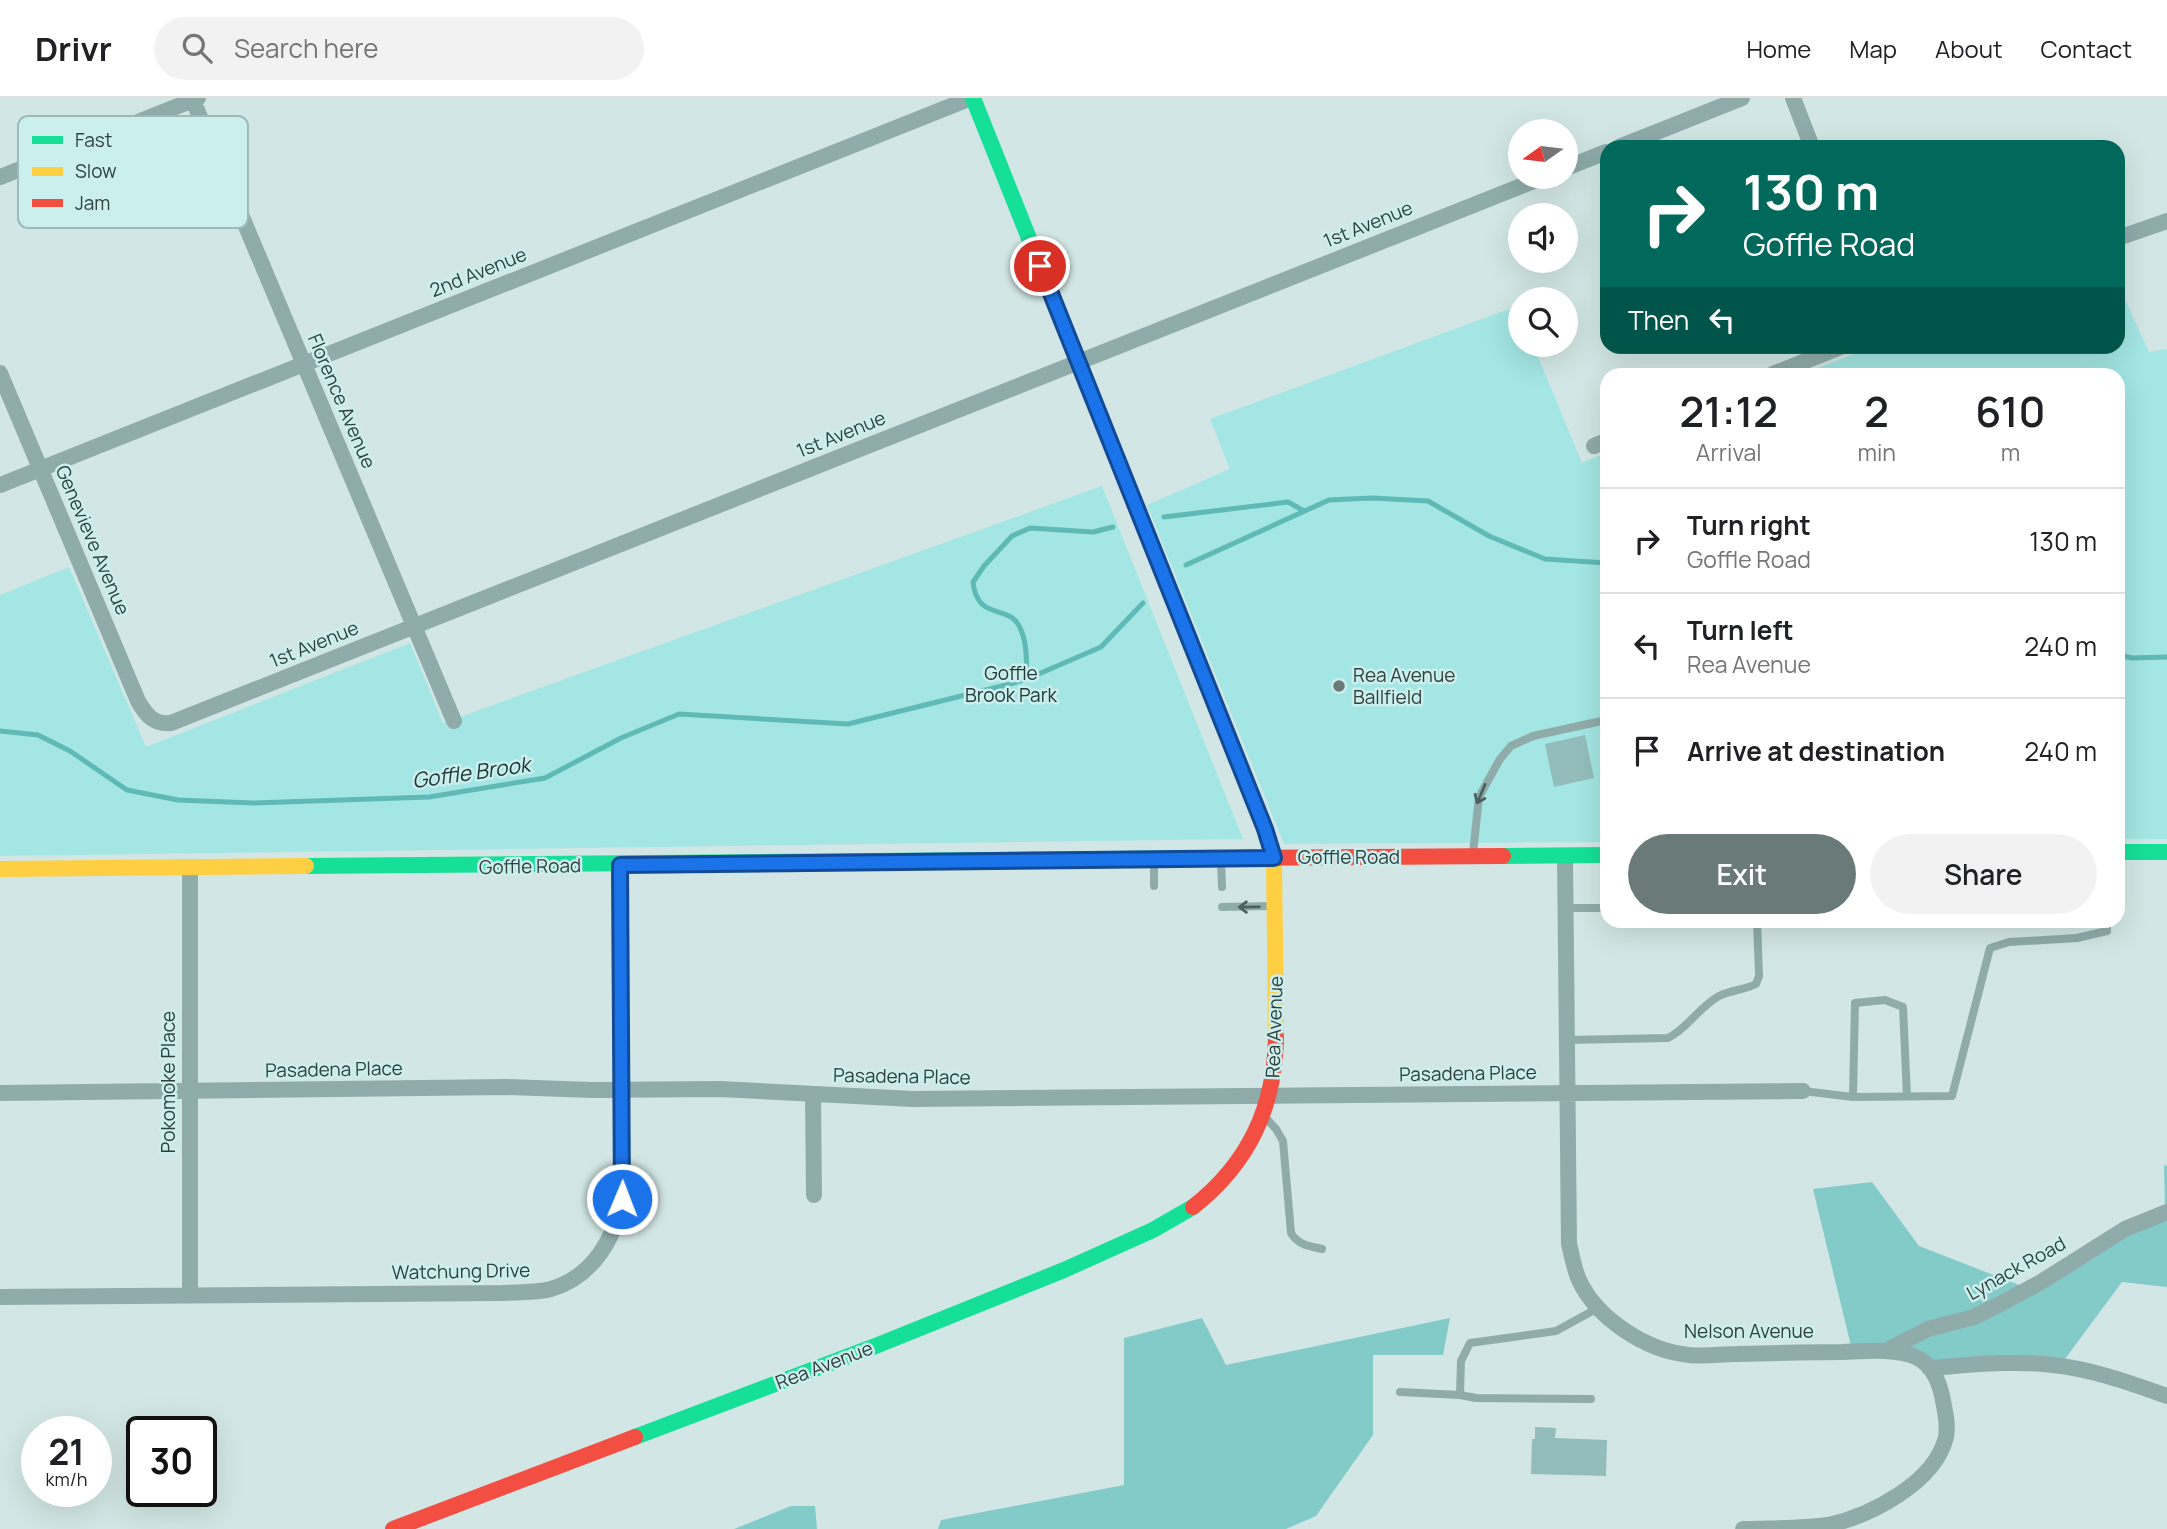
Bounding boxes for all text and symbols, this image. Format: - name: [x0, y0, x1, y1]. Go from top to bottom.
- search box: [154, 17, 644, 80]
- text: Drivr: [35, 26, 112, 71]
- icon: search: [178, 29, 216, 67]
- text: Search here: [234, 30, 378, 66]
- text: Home: [1746, 32, 1811, 65]
- text: Map: [1849, 32, 1897, 65]
- text: About: [1935, 32, 2003, 65]
- text: Contact: [2041, 32, 2132, 65]
- legend: [18, 116, 248, 228]
- north arrow: [1508, 119, 1578, 189]
- map controls: [1508, 119, 1578, 357]
- text: Fast: [75, 127, 112, 153]
- text: Slow: [75, 158, 117, 184]
- text: 130 m: [1743, 158, 1879, 225]
- icon: right: [1628, 168, 1719, 259]
- text: Jam: [75, 190, 110, 216]
- street label: 1st Avenue: [1320, 194, 1416, 254]
- button: sound: [1508, 203, 1578, 273]
- text: Goffle Road: [1743, 222, 1915, 266]
- pin: [1010, 236, 1070, 296]
- street label: 2nd Avenue: [426, 241, 530, 303]
- icon: arrive: [1021, 247, 1059, 285]
- button: search: [1508, 287, 1578, 357]
- icon: left: [1703, 301, 1741, 339]
- text: Then: [1628, 302, 1689, 338]
- street label: Florence Avenue: [302, 330, 382, 472]
- text: 21:12: [1679, 382, 1778, 440]
- text: 2: [1864, 382, 1889, 440]
- text: 610: [1975, 382, 2046, 440]
- street label: 1st Avenue: [793, 404, 889, 464]
- text: Arrival: [1696, 436, 1762, 468]
- text: min: [1857, 436, 1896, 468]
- text: m: [2001, 436, 2020, 468]
- street label: Genevieve Avenue: [50, 461, 136, 619]
- text: Turn right: [1687, 507, 1811, 543]
- icon: right: [1628, 522, 1666, 560]
- text: 130 m: [2029, 523, 2097, 559]
- text: Goffle Road: [1687, 543, 1811, 575]
- text: Turn left: [1687, 612, 1794, 648]
- street label: 1st Avenue: [266, 614, 362, 674]
- icon: left: [1628, 627, 1666, 665]
- text: 240 m: [2024, 628, 2097, 664]
- text: Rea Avenue: [1687, 648, 1811, 680]
- park label: Goffle Brook Park: [965, 660, 1058, 708]
- place label: Rea Avenue Ballfield: [1353, 662, 1455, 710]
- marker: Rea Avenue Ballfield: [1331, 678, 1347, 694]
- icon: arrive: [1628, 732, 1666, 770]
- text: Arrive at destination: [1687, 733, 1945, 769]
- text: 240 m: [2024, 733, 2097, 769]
- water label: Goffle Brook: [410, 750, 534, 794]
- one-way arrow: [1474, 783, 1487, 804]
- button: Exit: [1628, 834, 1856, 914]
- button: Share: [1870, 834, 2097, 914]
- street label: Goffle Road: [1298, 844, 1400, 870]
- street label: Goffle Road: [479, 852, 581, 880]
- one-way arrow: [1238, 900, 1261, 913]
- street label: Rea Avenue: [1259, 975, 1289, 1079]
- street label: Pokomoke Place: [155, 1011, 181, 1153]
- street label: Pasadena Place: [265, 1055, 403, 1083]
- street label: Pasadena Place: [1399, 1059, 1537, 1087]
- street label: Pasadena Place: [833, 1062, 971, 1090]
- position arrow: [585, 1162, 659, 1236]
- street label: Lynack Road: [1962, 1230, 2070, 1306]
- street label: Watchung Drive: [392, 1257, 530, 1285]
- street label: Nelson Avenue: [1684, 1318, 1814, 1344]
- street label: Rea Avenue: [772, 1335, 876, 1395]
- speed limit sign: 30: [126, 1416, 217, 1507]
- text: 21: [48, 1428, 85, 1476]
- text: km/h: [46, 1467, 87, 1491]

